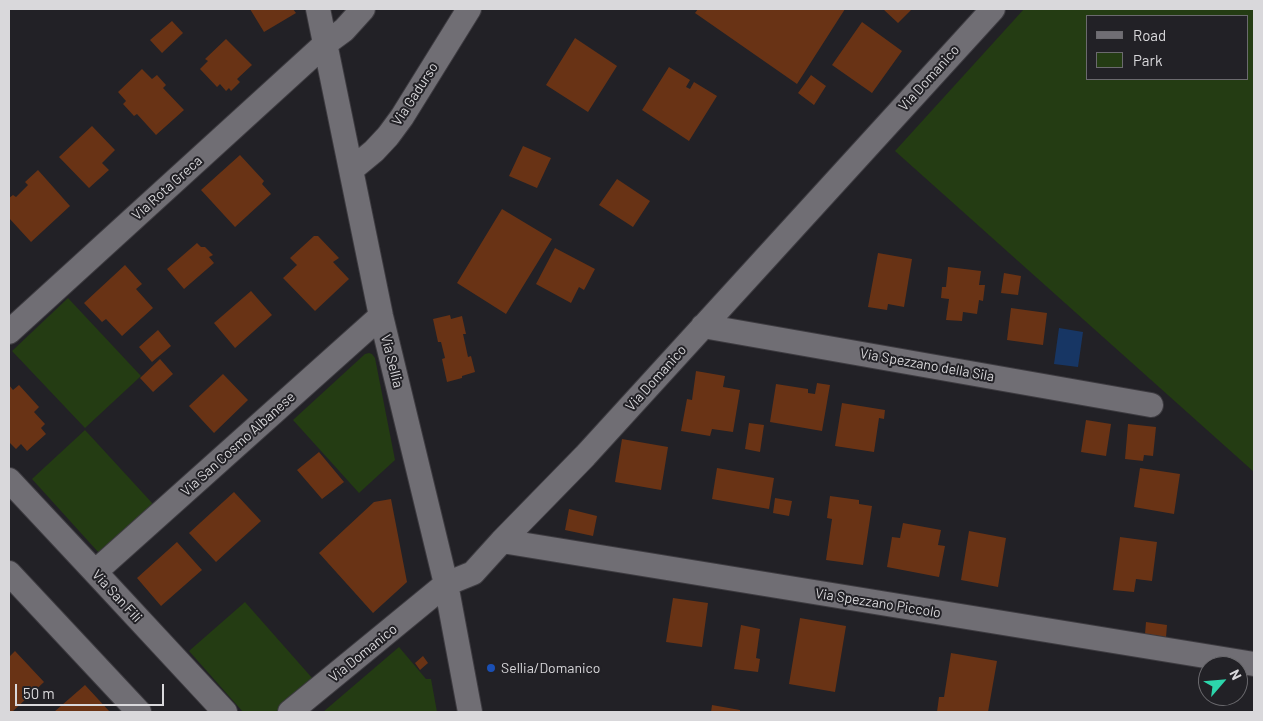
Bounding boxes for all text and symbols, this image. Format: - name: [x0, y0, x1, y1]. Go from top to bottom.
- legend: [1086, 15, 1248, 80]
- text: Road: [1133, 26, 1166, 44]
- street label: Via Domanico: [895, 42, 963, 114]
- text: Park: [1133, 51, 1162, 69]
- street label: Via Gadurso: [388, 59, 442, 129]
- street label: Via Rota Greca: [129, 152, 205, 224]
- street label: Via Sellia: [377, 332, 407, 390]
- street label: Via Domanico: [622, 342, 690, 414]
- street label: Via Spezzano della Sila: [859, 345, 995, 385]
- street label: Via San Cosmo Albanese: [178, 388, 298, 500]
- street label: Via San Fili: [88, 566, 146, 626]
- street label: Via Spezzano Piccolo: [814, 585, 942, 621]
- street label: Via Domanico: [326, 620, 400, 686]
- north arrow: [1198, 656, 1248, 706]
- place label: Sellia/Domanico: [501, 660, 600, 676]
- marker: Sellia/Domanico: [485, 662, 497, 674]
- text: N: [1226, 666, 1246, 682]
- scale bar: [18, 674, 166, 706]
- text: 50 m: [23, 684, 55, 702]

